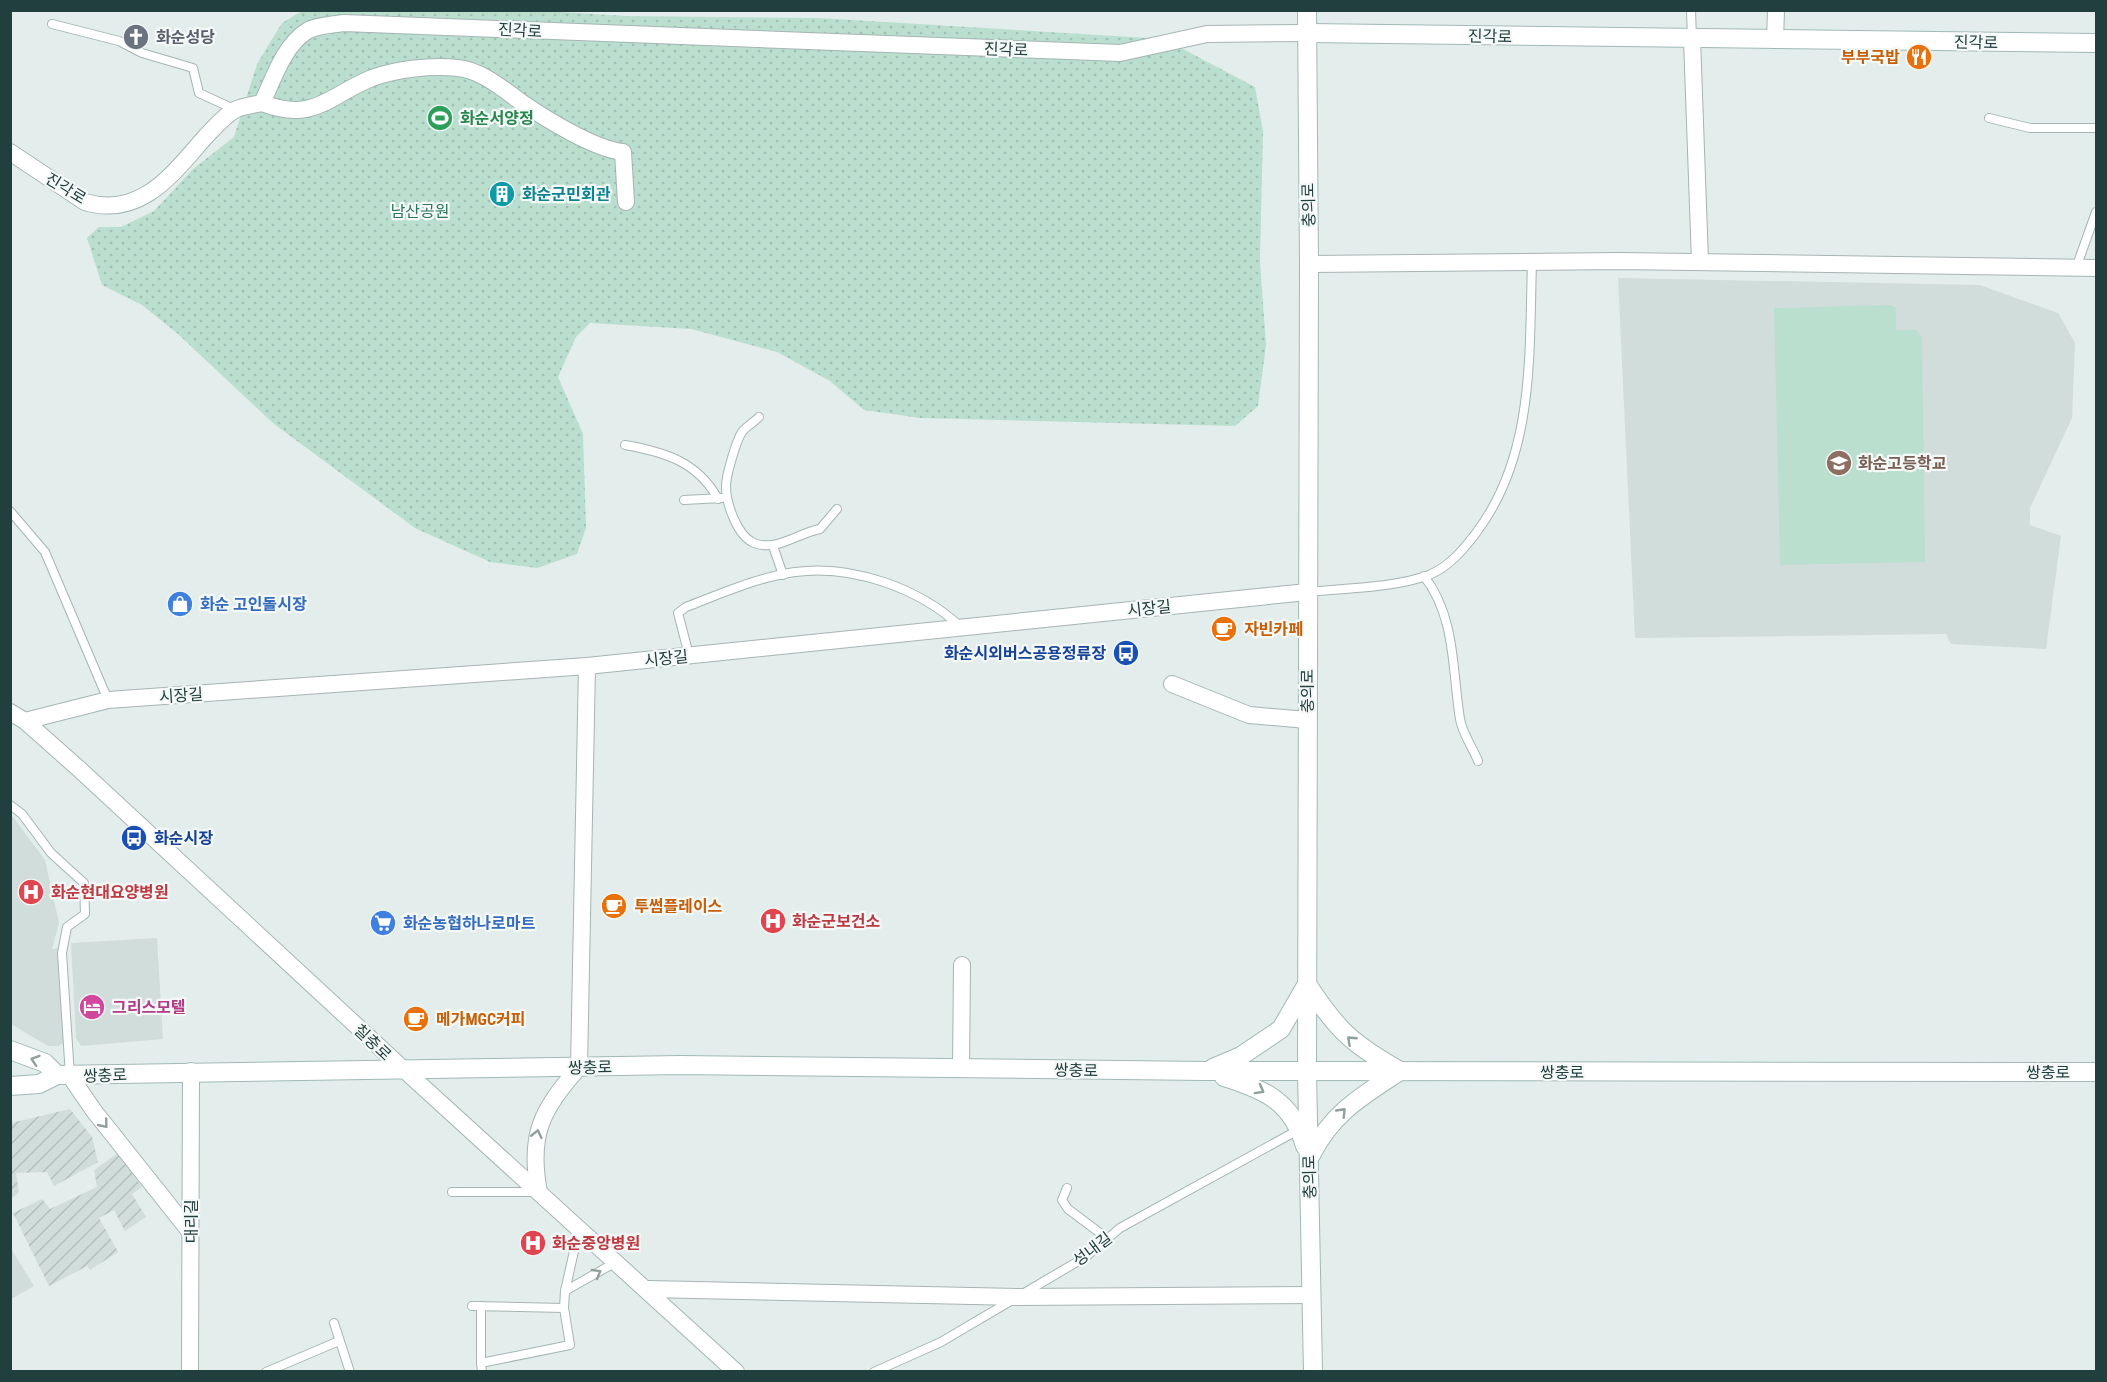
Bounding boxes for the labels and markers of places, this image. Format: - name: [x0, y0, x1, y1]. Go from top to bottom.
- church icon: 화순성당: [121, 22, 151, 52]
- place label: 화순성당: [156, 28, 215, 47]
- restaurant icon: 부부국밥: [1904, 42, 1934, 72]
- place label: 부부국밥: [1841, 48, 1900, 67]
- sports icon: 화순서양정: [425, 103, 455, 133]
- place label: 화순서양정: [460, 109, 534, 128]
- building icon: 화순군민회관: [487, 179, 517, 209]
- place label: 화순군민회관: [522, 185, 611, 204]
- school or university icon: 화순고등학교: [1824, 448, 1854, 478]
- place label: 화순고등학교: [1858, 454, 1947, 473]
- shop icon: 화순 고인돌시장: [165, 589, 195, 619]
- place label: 화순 고인돌시장: [200, 595, 307, 614]
- cafe icon: 자빈카페: [1209, 614, 1239, 644]
- place label: 자빈카페: [1244, 620, 1303, 639]
- bus stop icon: 화순시외버스공용정류장: [1111, 638, 1141, 668]
- place label: 화순시외버스공용정류장: [944, 644, 1106, 663]
- bus stop icon: 화순시장: [119, 823, 149, 853]
- place label: 화순시장: [154, 829, 213, 848]
- hospital icon: 화순현대요양병원: [16, 877, 46, 907]
- place label: 화순현대요양병원: [51, 883, 169, 902]
- cafe icon: 투썸플레이스: [599, 891, 629, 921]
- place label: 투썸플레이스: [634, 897, 723, 916]
- hospital icon: 화순군보건소: [758, 906, 788, 936]
- supermarket icon: 화순농협하나로마트: [368, 908, 398, 938]
- place label: 화순군보건소: [792, 912, 881, 931]
- place label: 화순농협하나로마트: [403, 914, 536, 933]
- hotel icon: 그리스모텔: [77, 992, 107, 1022]
- place label: 그리스모텔: [112, 998, 186, 1017]
- cafe icon: 메가MGC커피: [401, 1004, 431, 1034]
- place label: 메가MGC커피: [436, 1010, 526, 1029]
- hospital icon: 화순중앙병원: [518, 1228, 548, 1258]
- place label: 화순중앙병원: [552, 1234, 640, 1253]

